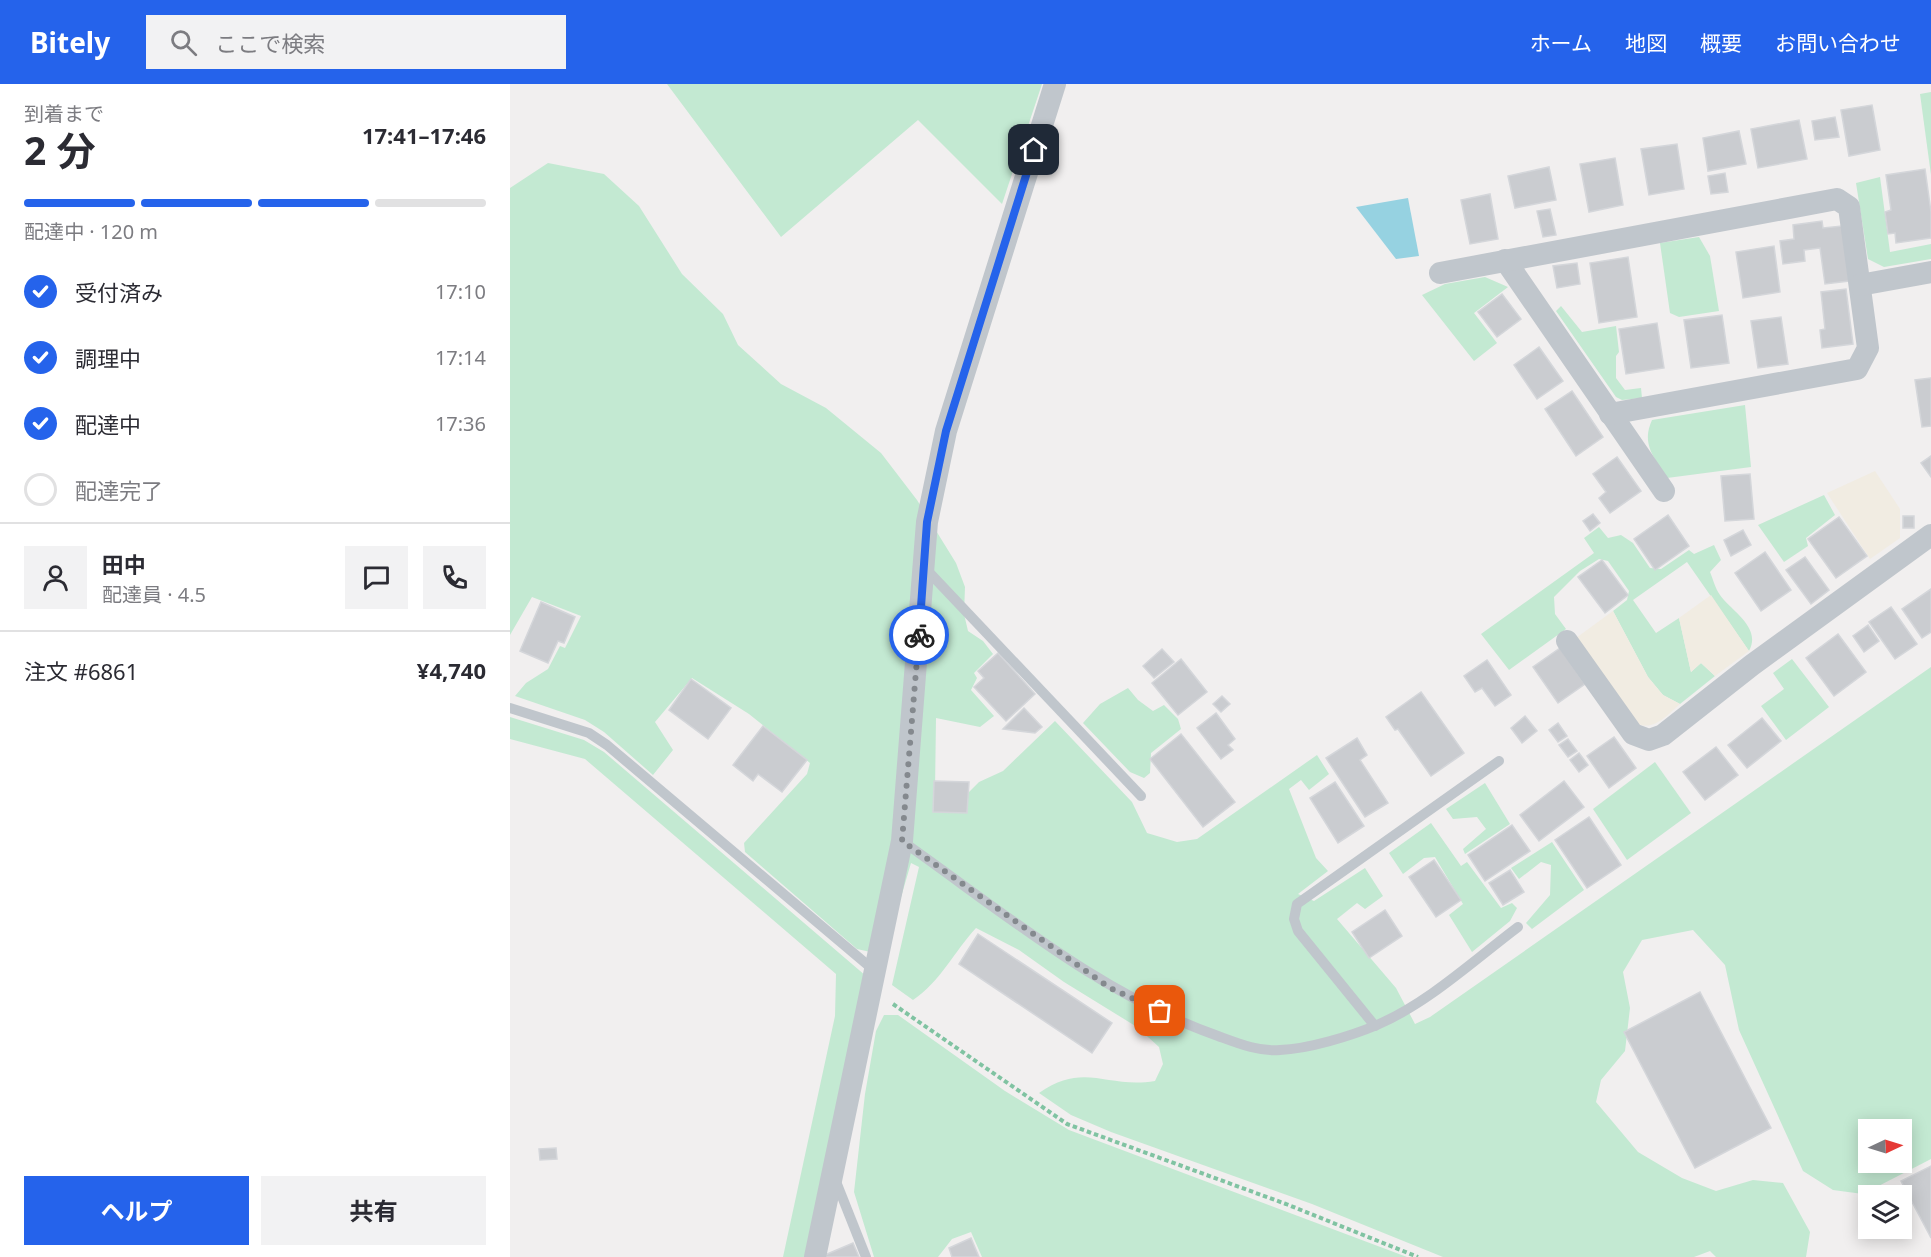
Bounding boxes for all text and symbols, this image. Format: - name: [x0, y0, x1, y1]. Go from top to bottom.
- search box: [146, 15, 566, 69]
- text: Bitely: [30, 23, 110, 61]
- icon: search: [167, 26, 200, 59]
- text: ここで検索: [215, 28, 325, 58]
- text: ホーム: [1530, 29, 1592, 57]
- text: 地図: [1625, 29, 1667, 57]
- text: 概要: [1700, 29, 1742, 57]
- text: お問い合わせ: [1775, 29, 1901, 57]
- text: 到着まで: [24, 100, 104, 127]
- text: 17:41–17:46: [362, 120, 486, 150]
- text: 2 分: [24, 123, 95, 176]
- pin: [1008, 124, 1059, 175]
- icon: home: [1017, 133, 1050, 166]
- text: 配達中 · 120 m: [24, 218, 158, 245]
- icon: check: [24, 275, 57, 308]
- text: 受付済み: [75, 277, 163, 307]
- text: 17:10: [435, 278, 486, 305]
- icon: check: [24, 341, 57, 374]
- text: 調理中: [75, 343, 141, 373]
- text: 17:14: [435, 344, 486, 371]
- icon: check: [24, 407, 57, 440]
- text: 配達中: [75, 409, 141, 439]
- text: 17:36: [435, 410, 486, 437]
- text: 配達完了: [75, 475, 163, 505]
- button: person: [24, 546, 87, 609]
- button: chat: [345, 546, 408, 609]
- button: phone: [423, 546, 486, 609]
- text: 田中: [102, 549, 146, 579]
- text: 配達員 · 4.5: [102, 581, 206, 608]
- courier: [889, 605, 949, 665]
- icon: bike: [903, 619, 936, 652]
- text: ¥4,740: [417, 655, 486, 685]
- text: 注文 #6861: [24, 656, 138, 686]
- pin: [1134, 985, 1185, 1036]
- icon: bag: [1143, 994, 1176, 1027]
- north arrow: [1858, 1119, 1912, 1173]
- map controls: [1858, 1119, 1912, 1239]
- button: ヘルプ: [24, 1176, 249, 1245]
- button: 共有: [261, 1176, 486, 1245]
- button: layers: [1858, 1185, 1912, 1239]

